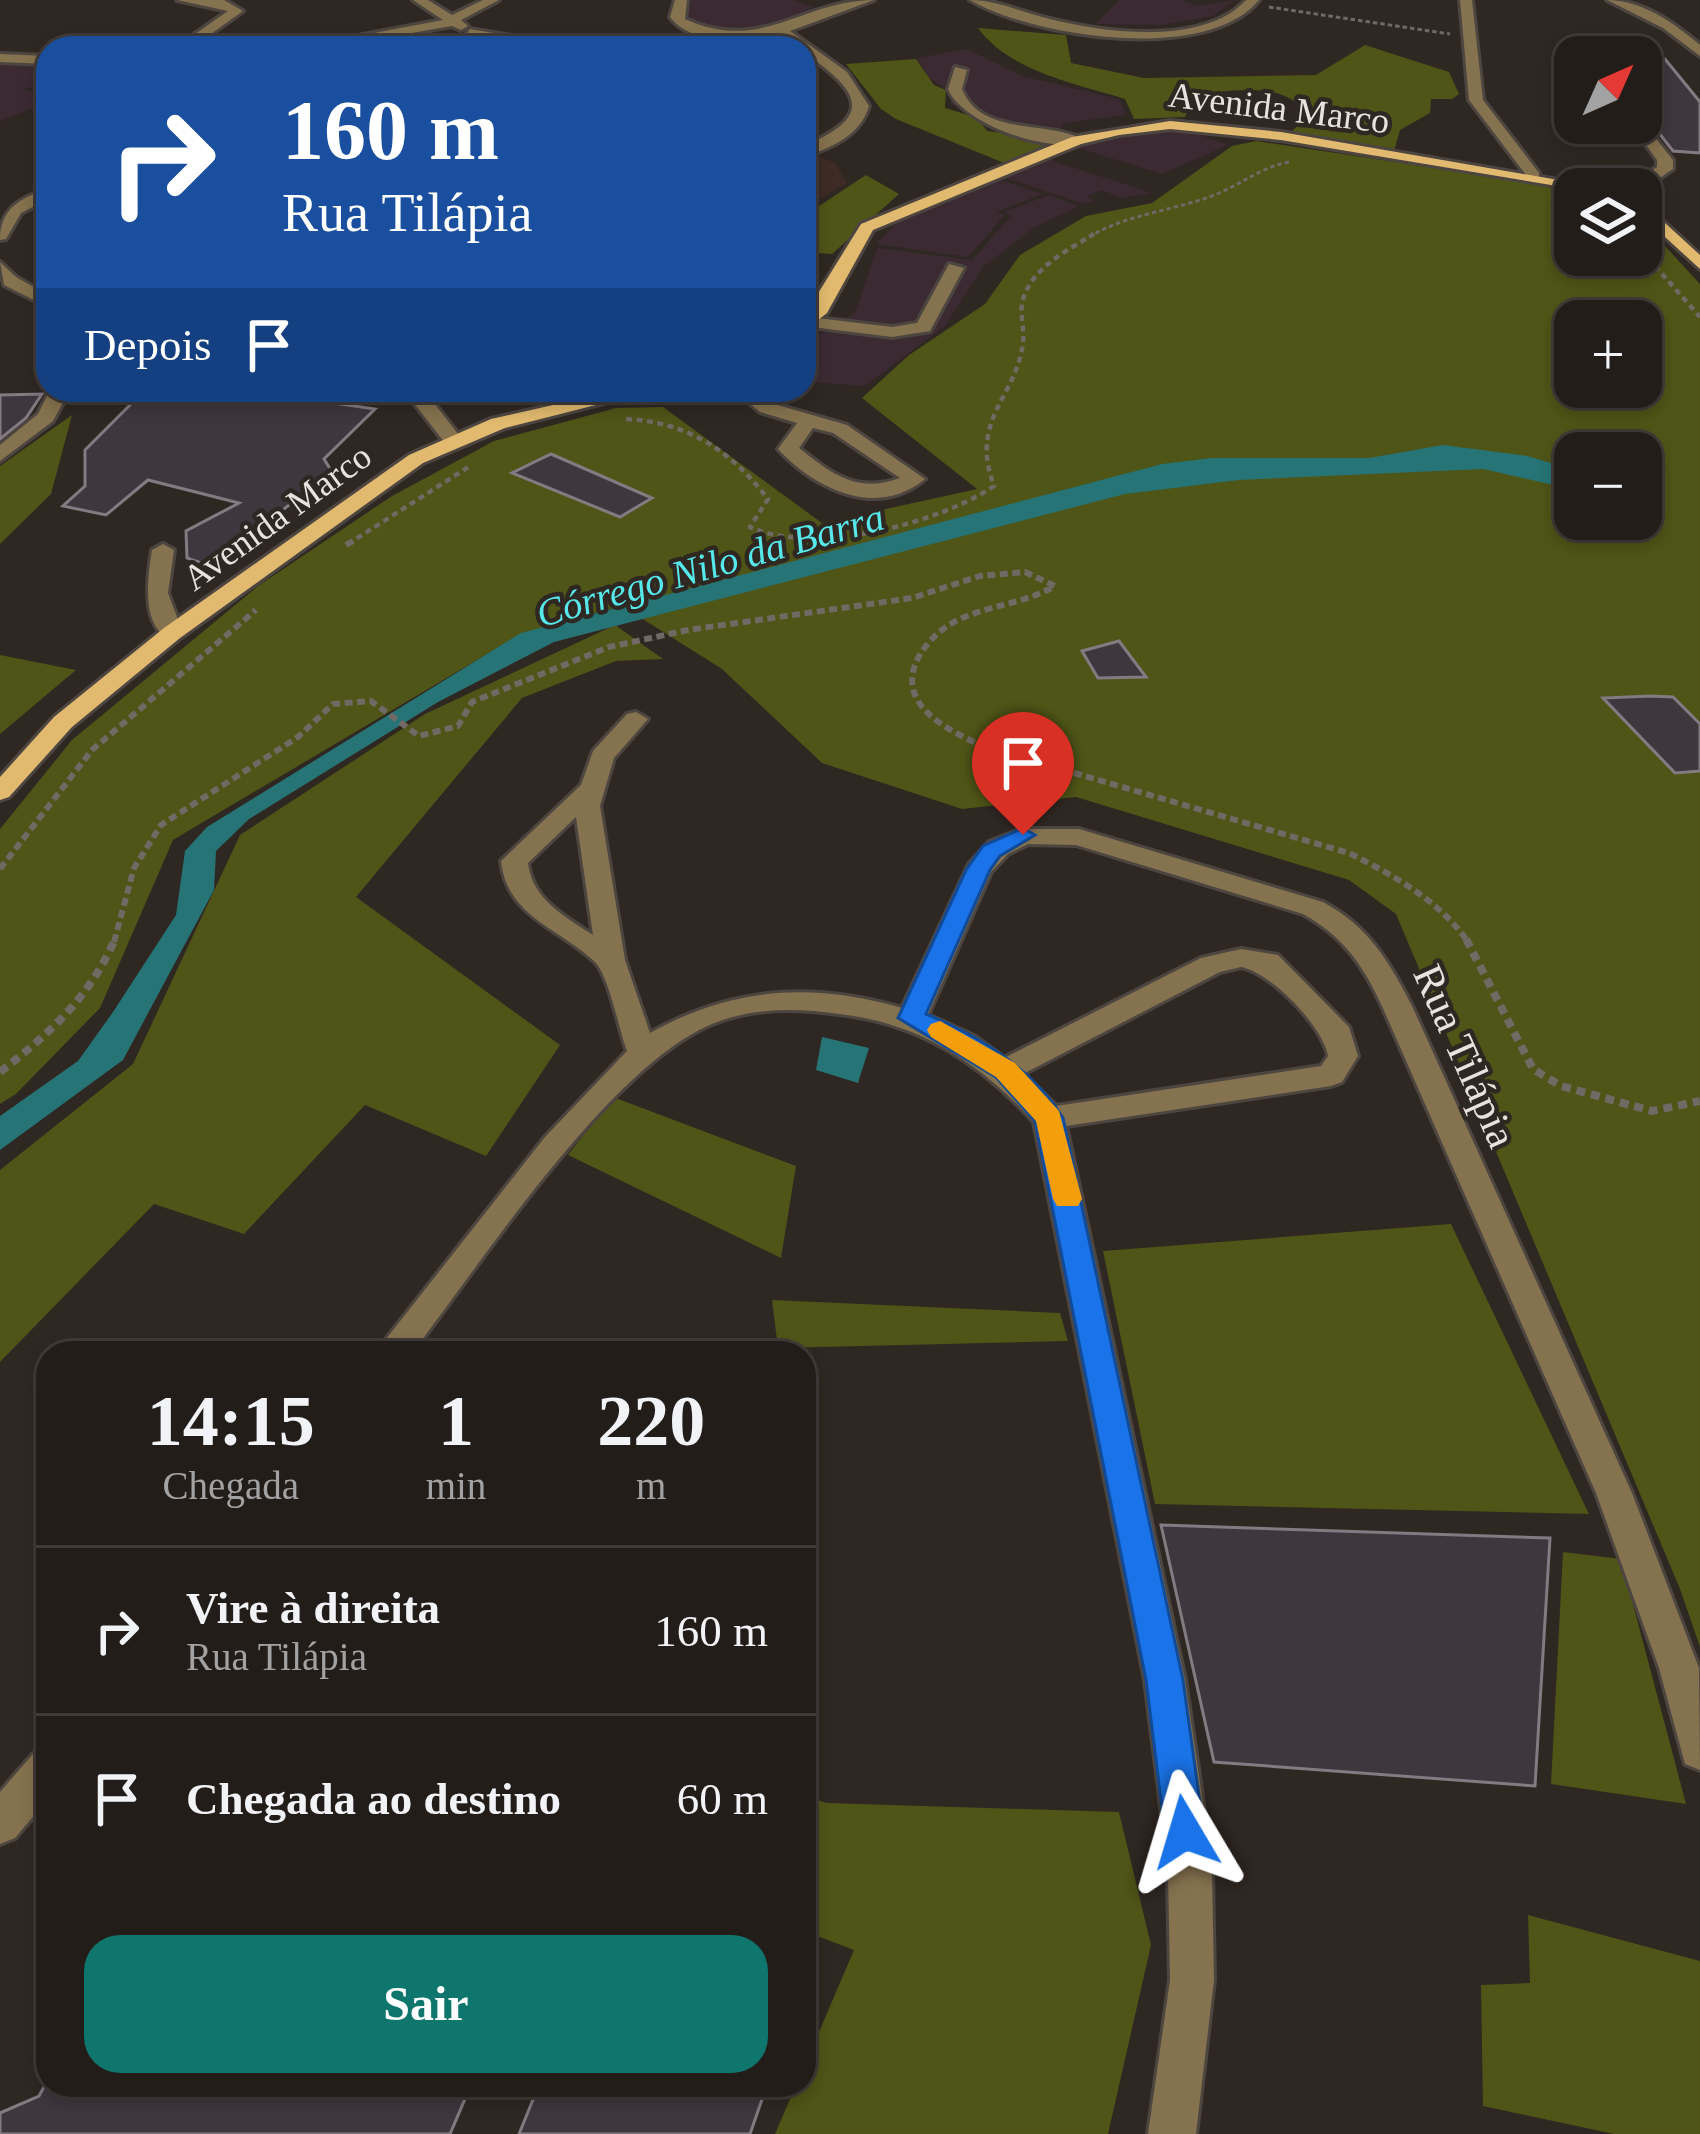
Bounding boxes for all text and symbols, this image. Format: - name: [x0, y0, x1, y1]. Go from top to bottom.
- north arrow: [1554, 36, 1662, 144]
- map controls: [1554, 36, 1662, 540]
- street label: Avenida Marco: [1166, 75, 1392, 141]
- icon: right: [84, 84, 240, 240]
- text: 160 m: [282, 84, 499, 177]
- button: layers: [1554, 168, 1662, 276]
- text: Rua Tilápia: [282, 183, 533, 243]
- button: +: [1554, 300, 1662, 408]
- icon: arrive: [236, 312, 302, 378]
- text: Depois: [84, 320, 212, 370]
- button: −: [1554, 432, 1662, 540]
- street label: Avenida Marco: [175, 436, 379, 598]
- water label: Córrego Nilo da Barra: [531, 495, 889, 636]
- pin: [972, 712, 1074, 835]
- icon: arrive: [990, 730, 1056, 796]
- street label: Rua Tilápia: [1404, 958, 1526, 1155]
- text: 14:15: [147, 1381, 315, 1461]
- text: 1: [438, 1381, 474, 1461]
- text: 220: [597, 1381, 705, 1461]
- text: Chegada: [163, 1464, 299, 1507]
- text: min: [426, 1464, 486, 1507]
- text: m: [636, 1464, 666, 1507]
- text: Vire à direita: [186, 1583, 440, 1633]
- icon: right: [84, 1598, 150, 1664]
- text: 160 m: [654, 1606, 768, 1656]
- text: Rua Tilápia: [186, 1635, 367, 1678]
- icon: arrive: [84, 1766, 150, 1832]
- position arrow: [1122, 1769, 1248, 1895]
- text: Chegada ao destino: [186, 1774, 561, 1824]
- text: 60 m: [677, 1774, 768, 1824]
- button: Sair: [84, 1935, 768, 2073]

